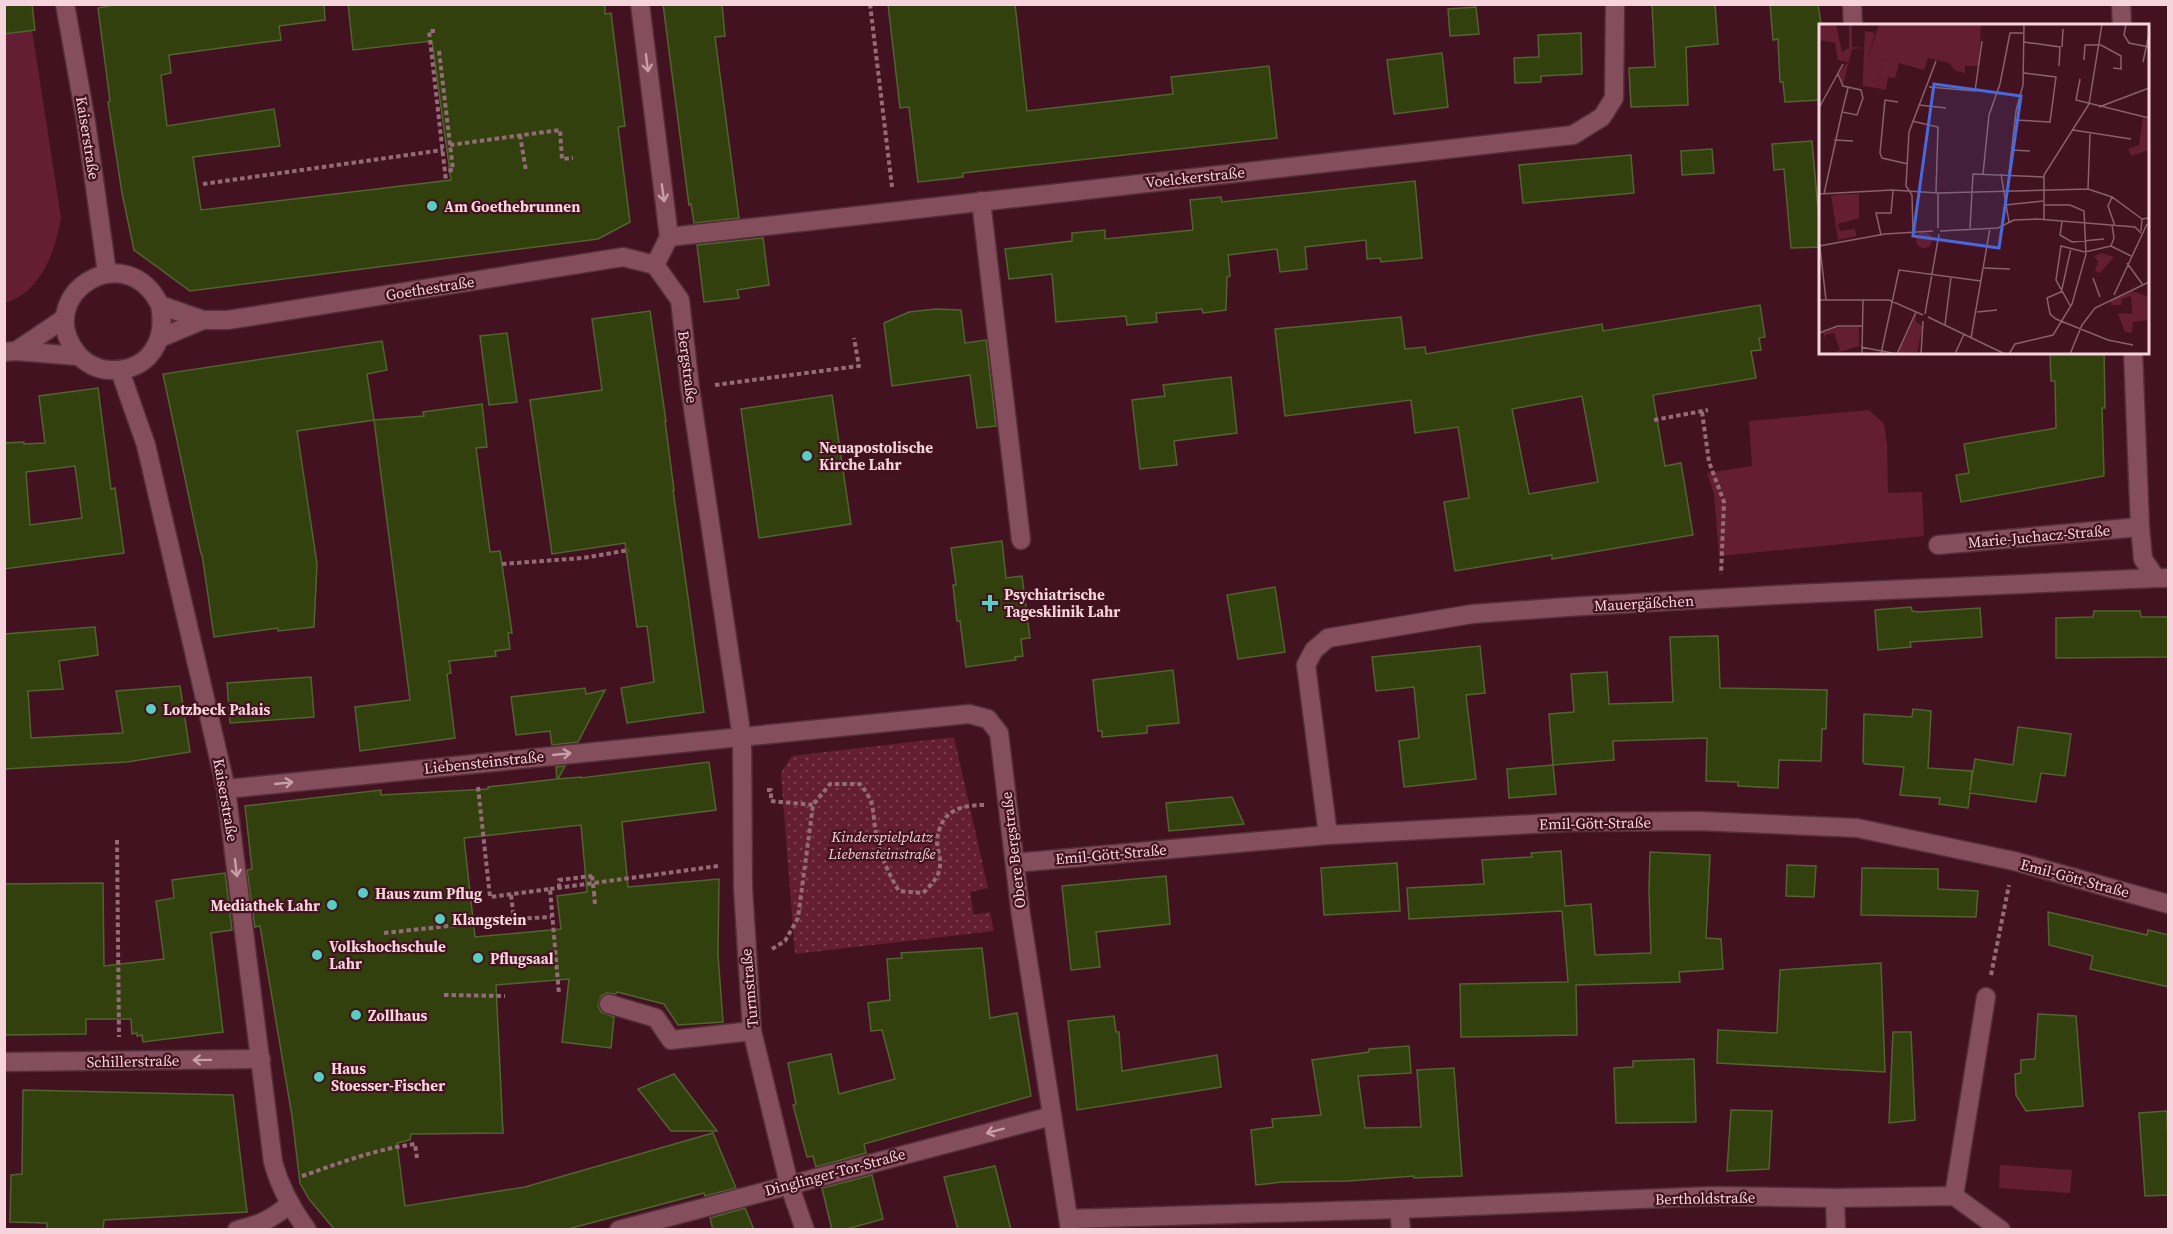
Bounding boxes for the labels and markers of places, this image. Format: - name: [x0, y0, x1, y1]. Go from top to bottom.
- place label: Am Goethebrunnen: [444, 196, 580, 217]
- marker: Am Goethebrunnen: [425, 199, 439, 213]
- place label: Neuapostolische Kirche Lahr: [819, 437, 933, 475]
- marker: Neuapostolische Kirche Lahr: [800, 449, 814, 463]
- place label: Psychiatrische Tagesklinik Lahr: [1004, 584, 1120, 622]
- marker: Psychiatrische Tagesklinik Lahr: [981, 594, 999, 612]
- place label: Lotzbeck Palais: [163, 699, 270, 720]
- marker: Lotzbeck Palais: [144, 702, 158, 716]
- place label: Haus zum Pflug: [375, 883, 482, 904]
- marker: Haus zum Pflug: [356, 886, 370, 900]
- place label: Mediathek Lahr: [210, 895, 320, 916]
- marker: Mediathek Lahr: [325, 898, 339, 912]
- place label: Klangstein: [452, 909, 526, 930]
- marker: Klangstein: [433, 912, 447, 926]
- place label: Volkshochschule Lahr: [329, 936, 446, 974]
- marker: Volkshochschule Lahr: [310, 948, 324, 962]
- place label: Pflugsaal: [490, 948, 554, 969]
- marker: Pflugsaal: [471, 951, 485, 965]
- place label: Zollhaus: [368, 1005, 428, 1026]
- marker: Zollhaus: [349, 1008, 363, 1022]
- place label: Haus Stoesser-Fischer: [331, 1058, 445, 1096]
- marker: Haus Stoesser-Fischer: [312, 1070, 326, 1084]

